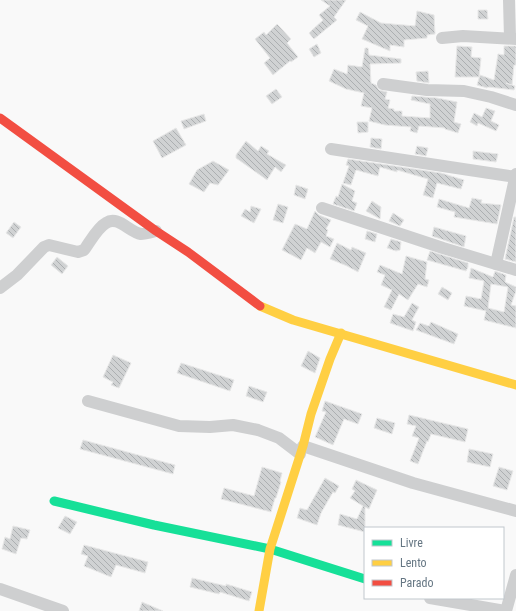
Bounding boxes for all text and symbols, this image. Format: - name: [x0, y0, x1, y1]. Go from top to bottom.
- legend: [364, 527, 504, 599]
- text: Livre: [400, 536, 423, 550]
- text: Lento: [400, 556, 427, 570]
- text: Parado: [400, 576, 433, 590]

